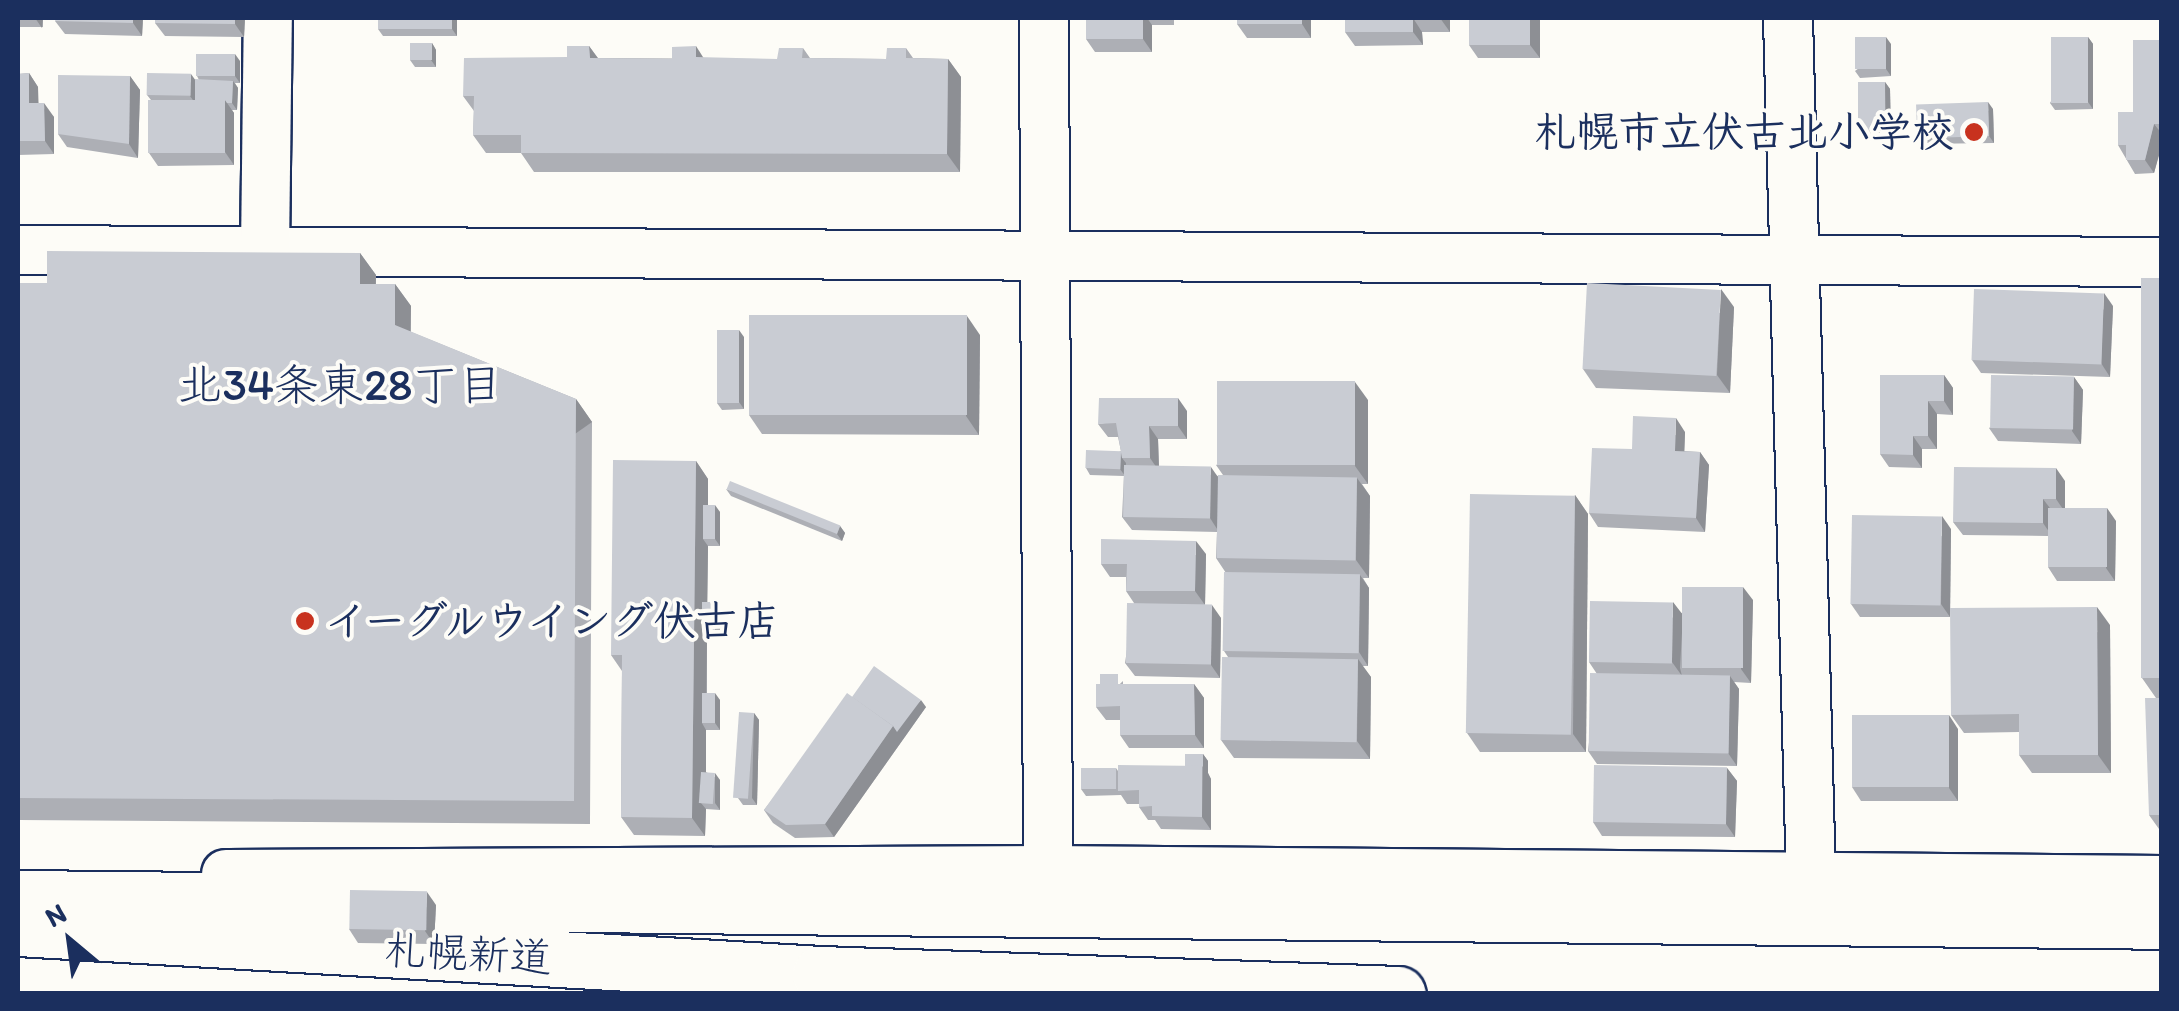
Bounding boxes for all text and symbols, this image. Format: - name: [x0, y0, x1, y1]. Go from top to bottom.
- place label: 札幌市立伏古北小学校: [1534, 107, 1954, 157]
- marker: 札幌市立伏古北小学校: [1963, 121, 1985, 143]
- district label: 北34条東28丁目: [178, 358, 502, 412]
- place label: イーグルウイング伏古店: [325, 596, 784, 646]
- marker: イーグルウイング伏古店: [294, 610, 316, 632]
- north arrow: [20, 891, 120, 991]
- text: N: [39, 895, 72, 934]
- street label: 札幌新道: [383, 924, 553, 984]

